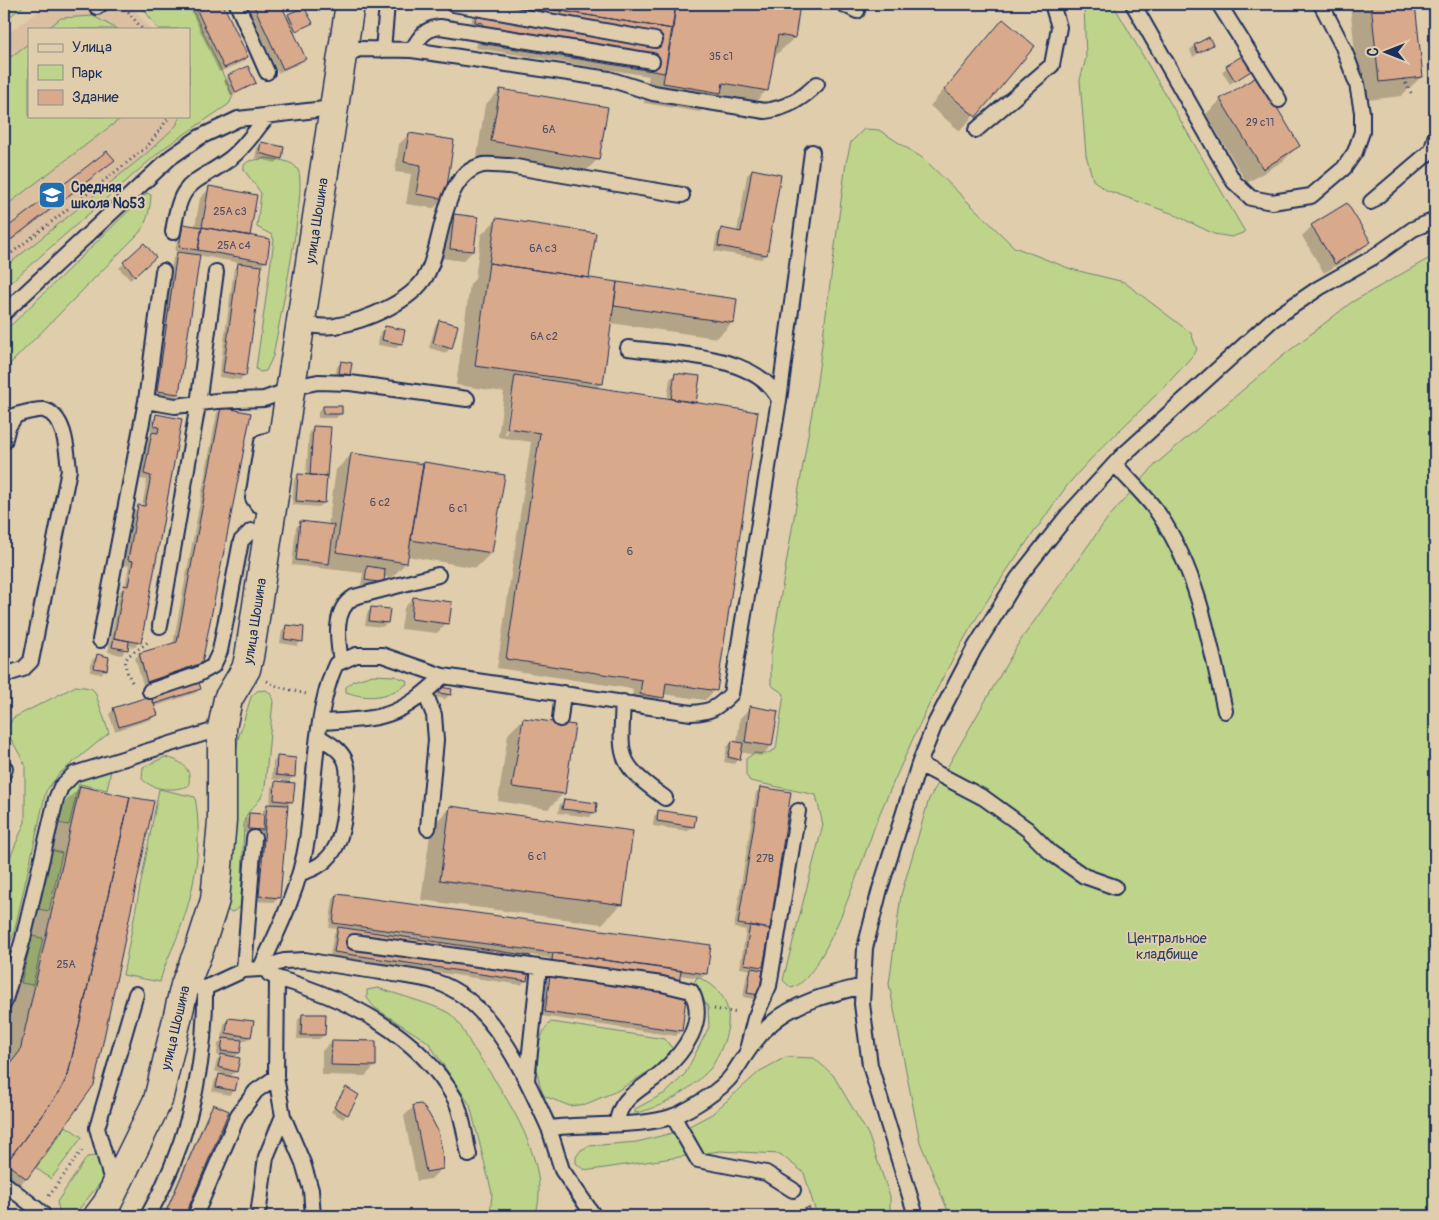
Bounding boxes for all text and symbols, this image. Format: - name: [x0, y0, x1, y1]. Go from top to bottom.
- legend: [28, 28, 190, 118]
- north arrow: [1362, 28, 1412, 78]
- text: Улица: [72, 38, 112, 57]
- text: С: [1365, 47, 1382, 56]
- house number: 35 с1: [709, 50, 733, 63]
- text: Парк: [72, 64, 103, 83]
- text: Здание: [72, 88, 119, 107]
- house number: 29 с11: [1246, 116, 1274, 129]
- house number: 6А: [542, 123, 556, 136]
- street label: улица Шошина: [302, 177, 332, 266]
- place label: Средняя школа №53: [71, 179, 145, 212]
- school or university icon: Средняя школа №53: [37, 180, 67, 210]
- house number: 25А с3: [213, 205, 247, 218]
- house number: 25А с4: [217, 239, 251, 252]
- house number: 6А с3: [529, 242, 557, 255]
- house number: 6А с2: [530, 330, 558, 343]
- house number: 6 с2: [370, 496, 390, 509]
- house number: 6 с1: [449, 502, 467, 515]
- house number: 6: [627, 545, 633, 558]
- street label: улица Шошина: [239, 577, 270, 667]
- house number: 6 с1: [528, 850, 546, 863]
- house number: 27В: [756, 852, 774, 865]
- park label: Центральное кладбище: [1127, 930, 1207, 963]
- house number: 25А: [56, 958, 76, 971]
- street label: улица Шошина: [157, 984, 194, 1073]

